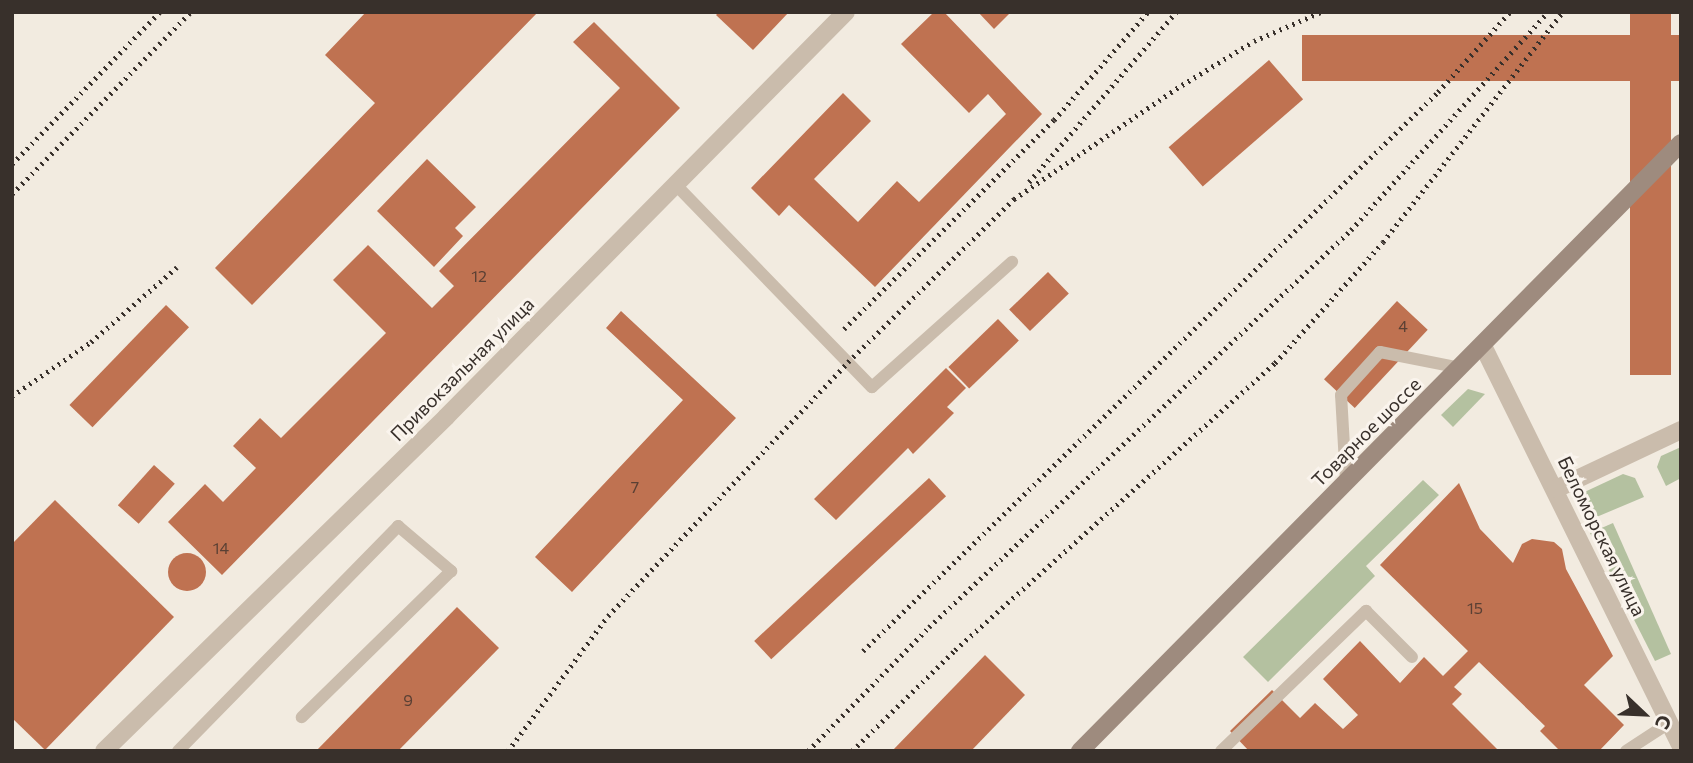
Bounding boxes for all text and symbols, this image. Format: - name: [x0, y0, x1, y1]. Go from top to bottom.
- house number: 12: [471, 266, 487, 286]
- street label: Привокзальная улица: [385, 292, 539, 446]
- house number: 4: [1398, 316, 1408, 336]
- street label: Товарное шоссе: [1307, 373, 1425, 491]
- street label: Беломорская улица: [1553, 452, 1651, 620]
- house number: 7: [631, 477, 639, 497]
- house number: 14: [213, 538, 229, 558]
- house number: 15: [1467, 598, 1483, 618]
- north arrow: [1609, 679, 1679, 749]
- house number: 9: [403, 690, 413, 710]
- text: С: [1651, 712, 1677, 733]

